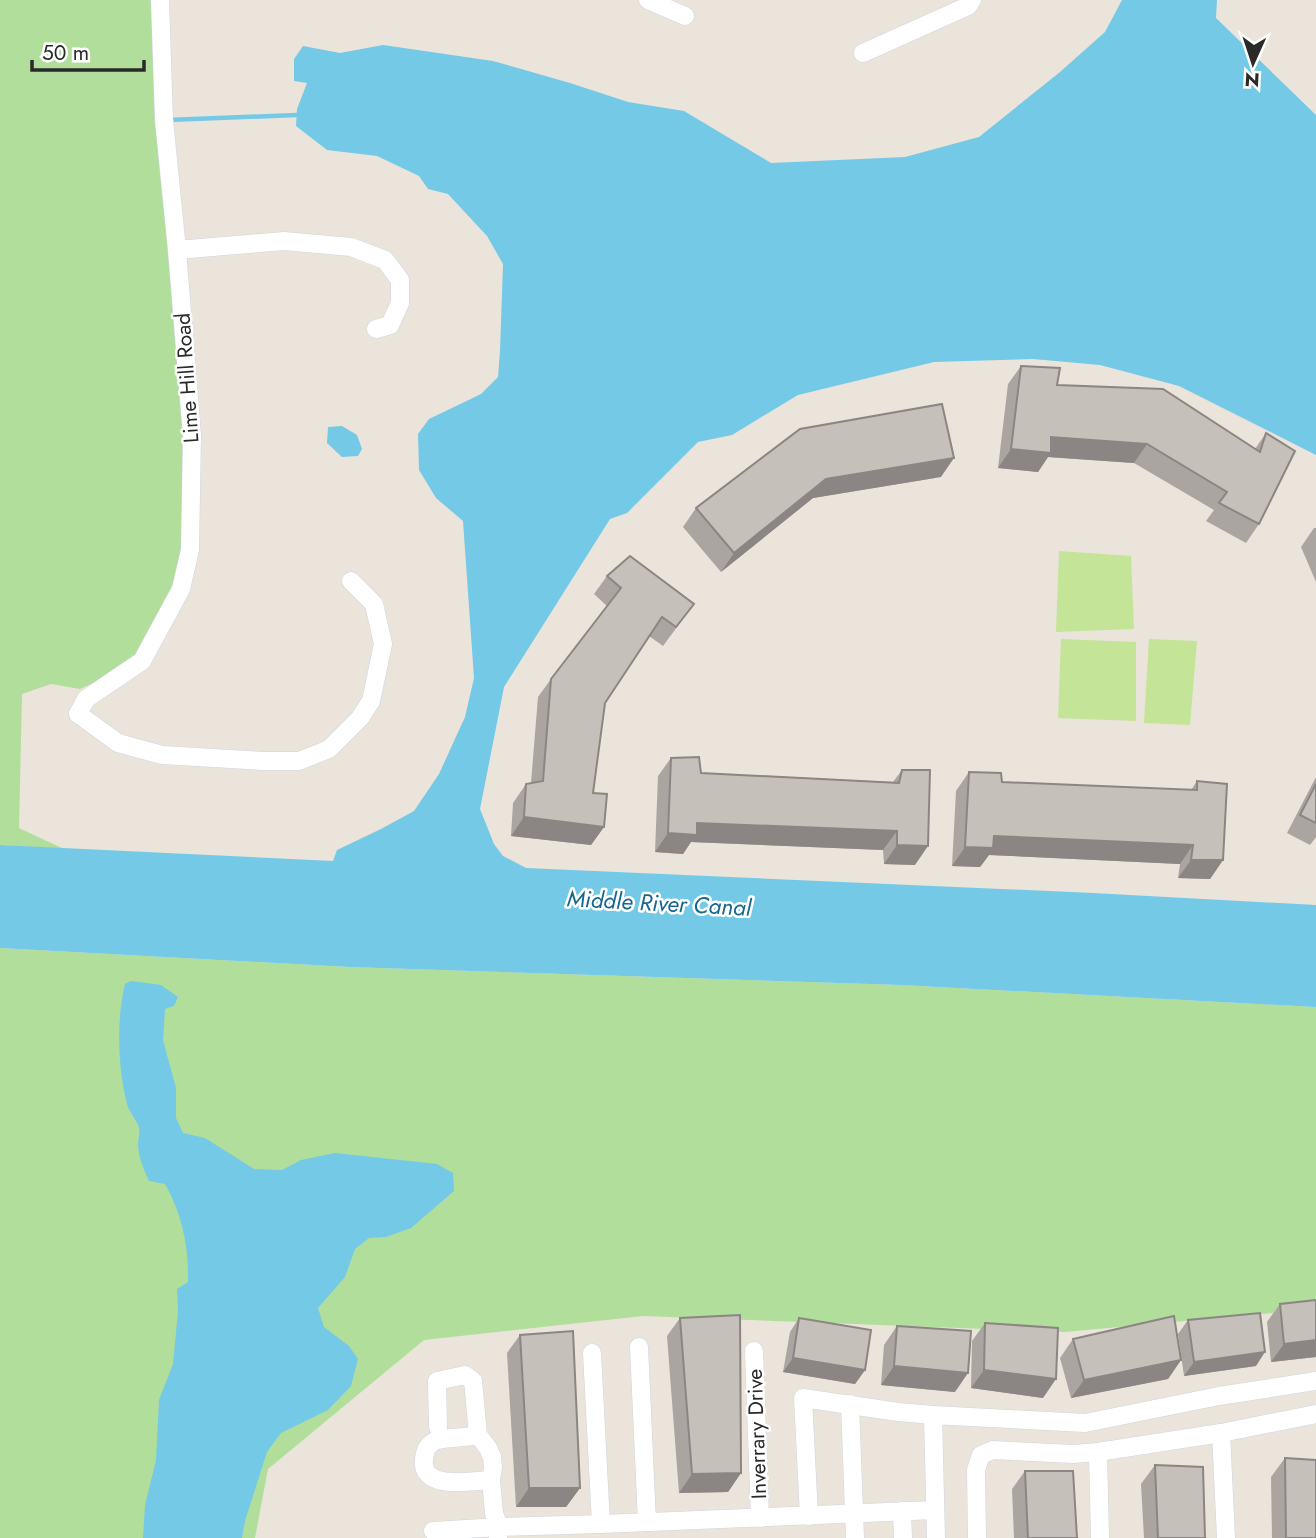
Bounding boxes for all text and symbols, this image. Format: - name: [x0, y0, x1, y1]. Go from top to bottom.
- scale bar: [32, 28, 144, 72]
- north arrow: [1218, 28, 1288, 98]
- text: 50 m: [42, 38, 89, 68]
- text: N: [1244, 66, 1260, 93]
- street label: Lime Hill Road: [167, 312, 207, 444]
- water label: Middle River Canal: [566, 881, 753, 925]
- street label: Inverrary Drive: [740, 1368, 774, 1500]

